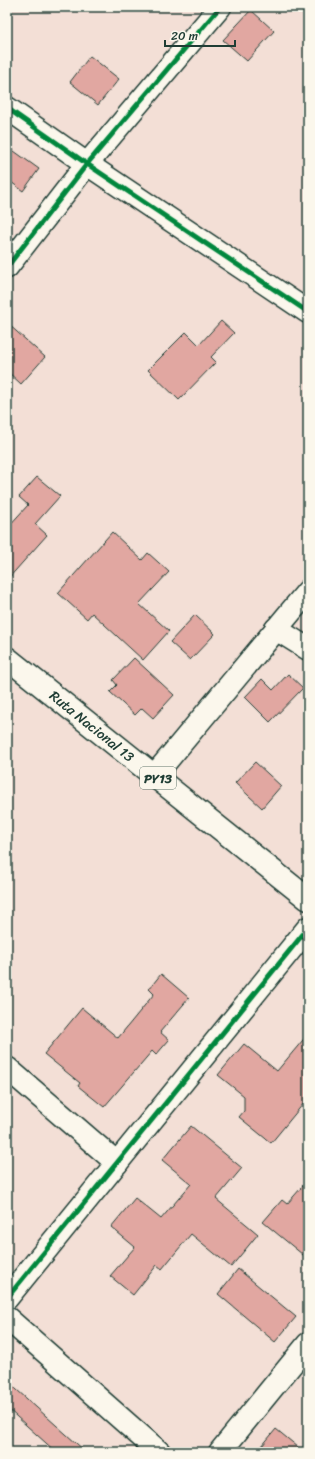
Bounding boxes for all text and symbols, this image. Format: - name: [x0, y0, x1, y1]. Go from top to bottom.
- scale bar: [165, 22, 235, 48]
- text: 20 m: [171, 25, 198, 47]
- street label: Ruta Nacional 13: [44, 684, 140, 769]
- road number: PY13: [140, 767, 176, 789]

